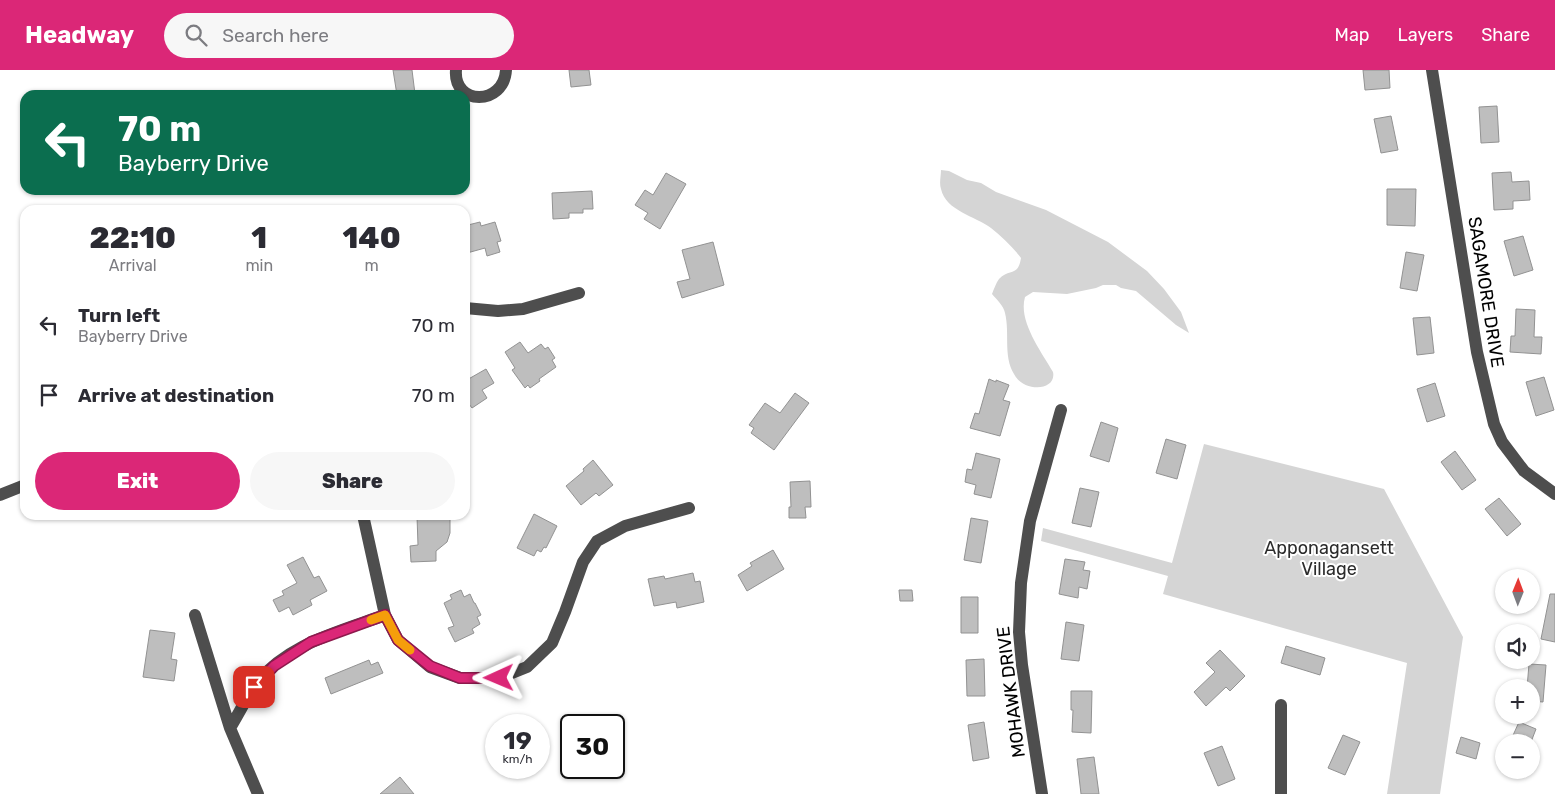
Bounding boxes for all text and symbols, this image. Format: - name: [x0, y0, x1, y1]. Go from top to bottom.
- search box: [164, 13, 514, 58]
- text: Headway: [25, 21, 134, 49]
- icon: search: [182, 21, 210, 49]
- text: Search here: [222, 24, 329, 47]
- text: Map: [1335, 24, 1370, 46]
- text: Layers: [1398, 24, 1453, 46]
- text: Share: [1481, 24, 1530, 46]
- text: 70 m: [118, 108, 201, 150]
- icon: left: [35, 110, 100, 175]
- text: Bayberry Drive: [118, 150, 269, 177]
- street label: SAGAMORE DRIVE: [1463, 215, 1509, 369]
- text: 22:10: [89, 220, 176, 256]
- text: 1: [251, 220, 267, 256]
- text: 140: [343, 220, 401, 256]
- text: Arrival: [109, 256, 157, 275]
- text: min: [245, 256, 273, 275]
- text: m: [364, 256, 379, 275]
- text: Turn left: [78, 304, 160, 327]
- icon: left: [35, 311, 63, 339]
- text: 70 m: [412, 314, 455, 337]
- text: Bayberry Drive: [78, 327, 188, 346]
- icon: arrive: [35, 381, 63, 409]
- text: Arrive at destination: [78, 384, 274, 407]
- text: 70 m: [412, 384, 455, 407]
- button: Exit: [35, 452, 240, 510]
- button: Share: [250, 452, 455, 510]
- park label: Apponagansett Village: [1264, 537, 1394, 580]
- north arrow: [1495, 569, 1540, 614]
- map controls: [1495, 569, 1540, 779]
- button: sound: [1495, 624, 1540, 669]
- street label: MOHAWK DRIVE: [992, 625, 1030, 759]
- position arrow: [472, 651, 524, 703]
- pin: [233, 666, 275, 708]
- icon: arrive: [240, 673, 268, 701]
- button: +: [1495, 679, 1540, 724]
- speed limit sign: 30: [560, 714, 625, 779]
- text: 19: [503, 726, 532, 755]
- button: −: [1495, 734, 1540, 779]
- text: km/h: [503, 752, 532, 766]

